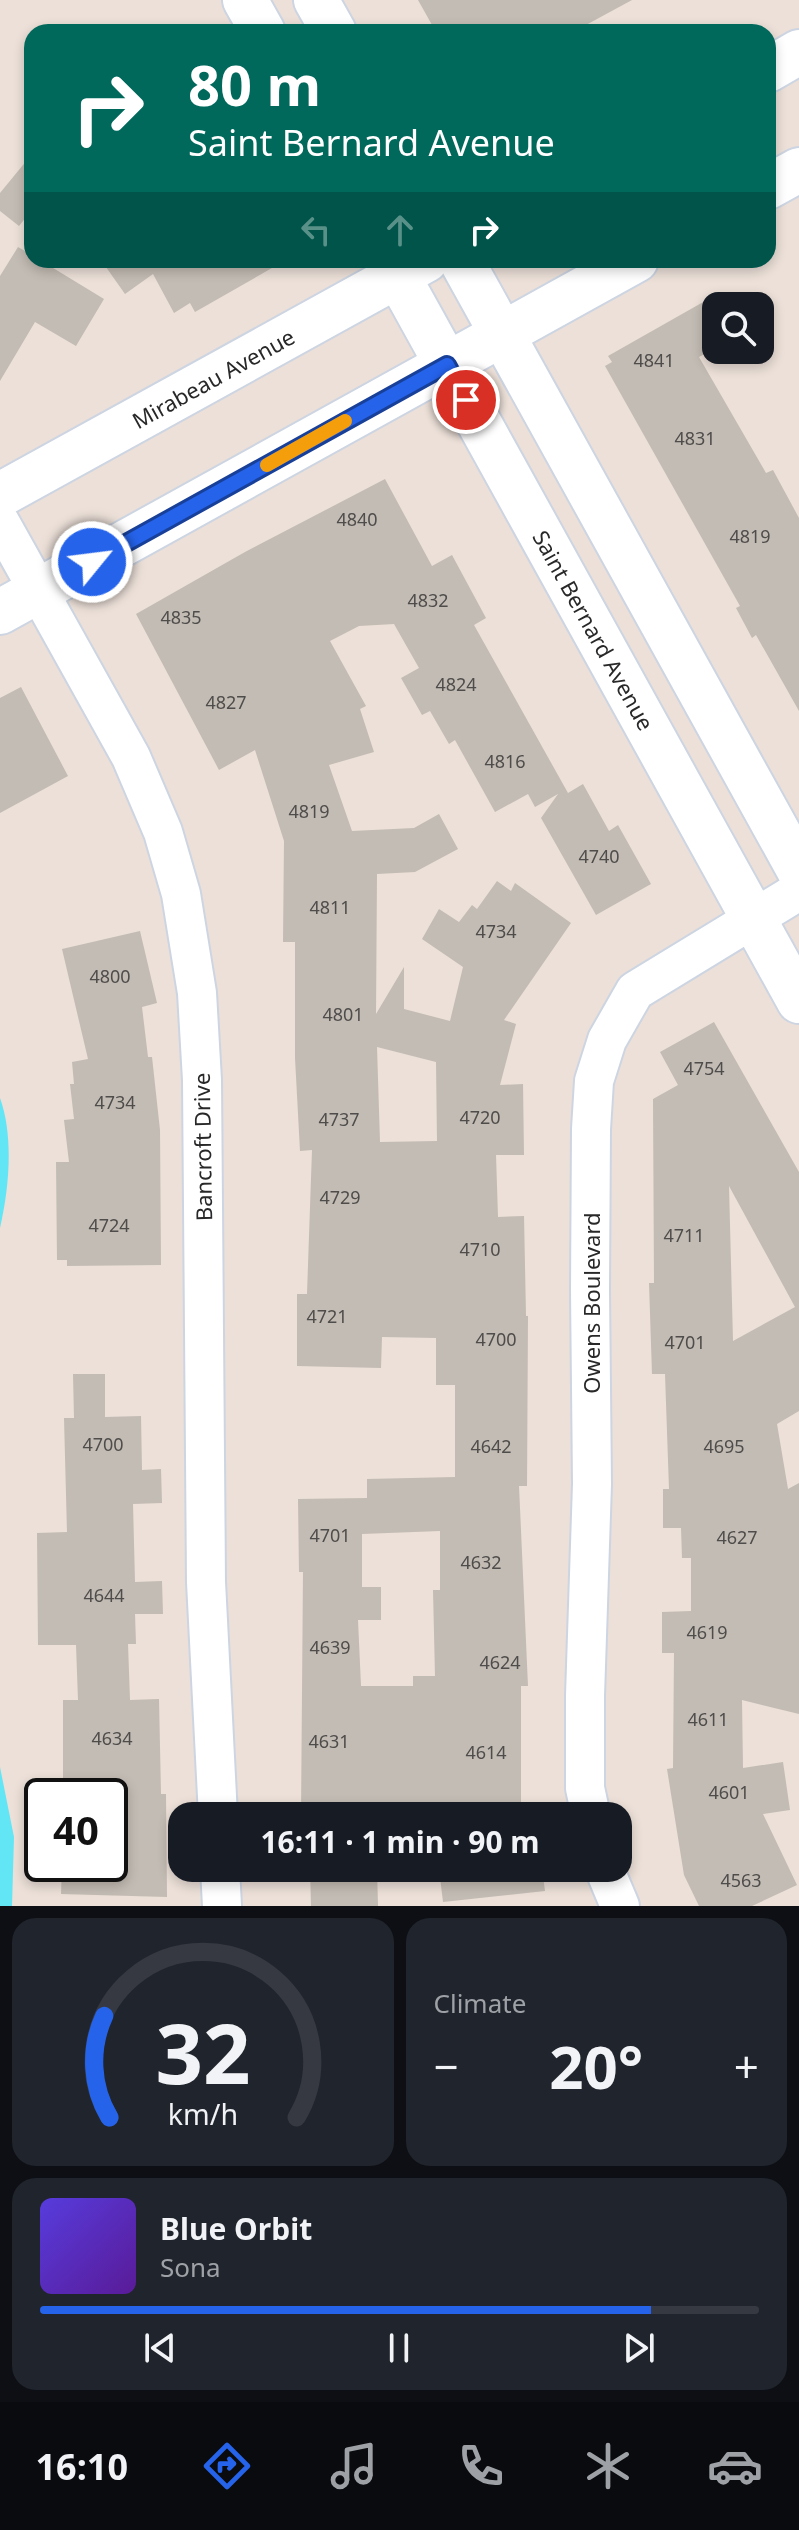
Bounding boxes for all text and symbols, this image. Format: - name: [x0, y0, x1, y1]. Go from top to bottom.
- text: 80 m: [188, 46, 321, 122]
- icon: right: [56, 56, 160, 160]
- text: Saint Bernard Avenue: [188, 118, 555, 167]
- icon: left: [294, 208, 338, 252]
- icon: ahead: [378, 208, 422, 252]
- icon: right: [462, 208, 506, 252]
- map controls: [702, 292, 774, 364]
- button: search: [702, 292, 774, 364]
- street label: Mirabeau Avenue: [126, 321, 300, 435]
- house number: 4841: [633, 348, 675, 372]
- pin: [432, 366, 500, 434]
- icon: arrive: [444, 378, 488, 422]
- house number: 4831: [674, 426, 716, 450]
- house number: 4840: [336, 507, 378, 531]
- position arrow: [50, 520, 134, 604]
- house number: 4819: [729, 524, 771, 548]
- street label: Saint Bernard Avenue: [527, 525, 661, 735]
- house number: 4832: [407, 588, 449, 612]
- house number: 4835: [160, 605, 202, 629]
- house number: 4824: [435, 672, 477, 696]
- house number: 4827: [205, 690, 247, 714]
- house number: 4816: [484, 749, 526, 773]
- house number: 4819: [288, 799, 330, 823]
- house number: 4740: [578, 844, 620, 868]
- house number: 4811: [309, 895, 351, 919]
- house number: 4734: [475, 919, 517, 943]
- house number: 4800: [89, 964, 131, 988]
- house number: 4801: [322, 1002, 364, 1026]
- house number: 4754: [683, 1056, 725, 1080]
- street label: Bancroft Drive: [186, 1073, 218, 1221]
- house number: 4734: [94, 1090, 136, 1114]
- house number: 4720: [459, 1105, 501, 1129]
- house number: 4737: [318, 1107, 360, 1131]
- house number: 4729: [319, 1185, 361, 1209]
- street label: Owens Boulevard: [576, 1212, 606, 1394]
- house number: 4724: [88, 1213, 130, 1237]
- house number: 4711: [663, 1223, 705, 1247]
- house number: 4710: [459, 1237, 501, 1261]
- house number: 4721: [306, 1304, 348, 1328]
- house number: 4700: [475, 1327, 517, 1351]
- house number: 4701: [664, 1330, 706, 1354]
- house number: 4700: [82, 1432, 124, 1456]
- house number: 4642: [470, 1434, 512, 1458]
- house number: 4695: [703, 1434, 745, 1458]
- house number: 4701: [309, 1523, 351, 1547]
- house number: 4627: [716, 1525, 758, 1549]
- house number: 4632: [460, 1550, 502, 1574]
- house number: 4644: [83, 1583, 125, 1607]
- house number: 4619: [686, 1620, 728, 1644]
- house number: 4639: [309, 1635, 351, 1659]
- house number: 4624: [479, 1650, 521, 1674]
- house number: 4611: [687, 1707, 729, 1731]
- house number: 4634: [91, 1726, 133, 1750]
- house number: 4631: [308, 1729, 350, 1753]
- house number: 4614: [465, 1740, 507, 1764]
- speed limit sign: 40: [24, 1778, 128, 1882]
- house number: 4601: [708, 1780, 750, 1804]
- text: 16:11 · 1 min · 90 m: [260, 1821, 540, 1862]
- house number: 4563: [720, 1868, 762, 1892]
- text: Climate: [434, 1985, 526, 2021]
- text: 32: [155, 1995, 250, 2108]
- text: 20°: [549, 2025, 643, 2107]
- text: −: [434, 2036, 459, 2096]
- text: +: [734, 2036, 759, 2096]
- text: km/h: [168, 2094, 238, 2133]
- text: Blue Orbit: [160, 2208, 312, 2249]
- text: Sona: [160, 2249, 221, 2285]
- icon: previous: [138, 2326, 182, 2370]
- icon: pause: [377, 2326, 421, 2370]
- icon: next: [617, 2326, 661, 2370]
- icon: directions: [199, 2438, 255, 2494]
- icon: music: [326, 2438, 382, 2494]
- icon: phone: [453, 2438, 509, 2494]
- icon: climate: [580, 2438, 636, 2494]
- icon: car: [707, 2438, 763, 2494]
- text: 16:10: [36, 2442, 128, 2491]

